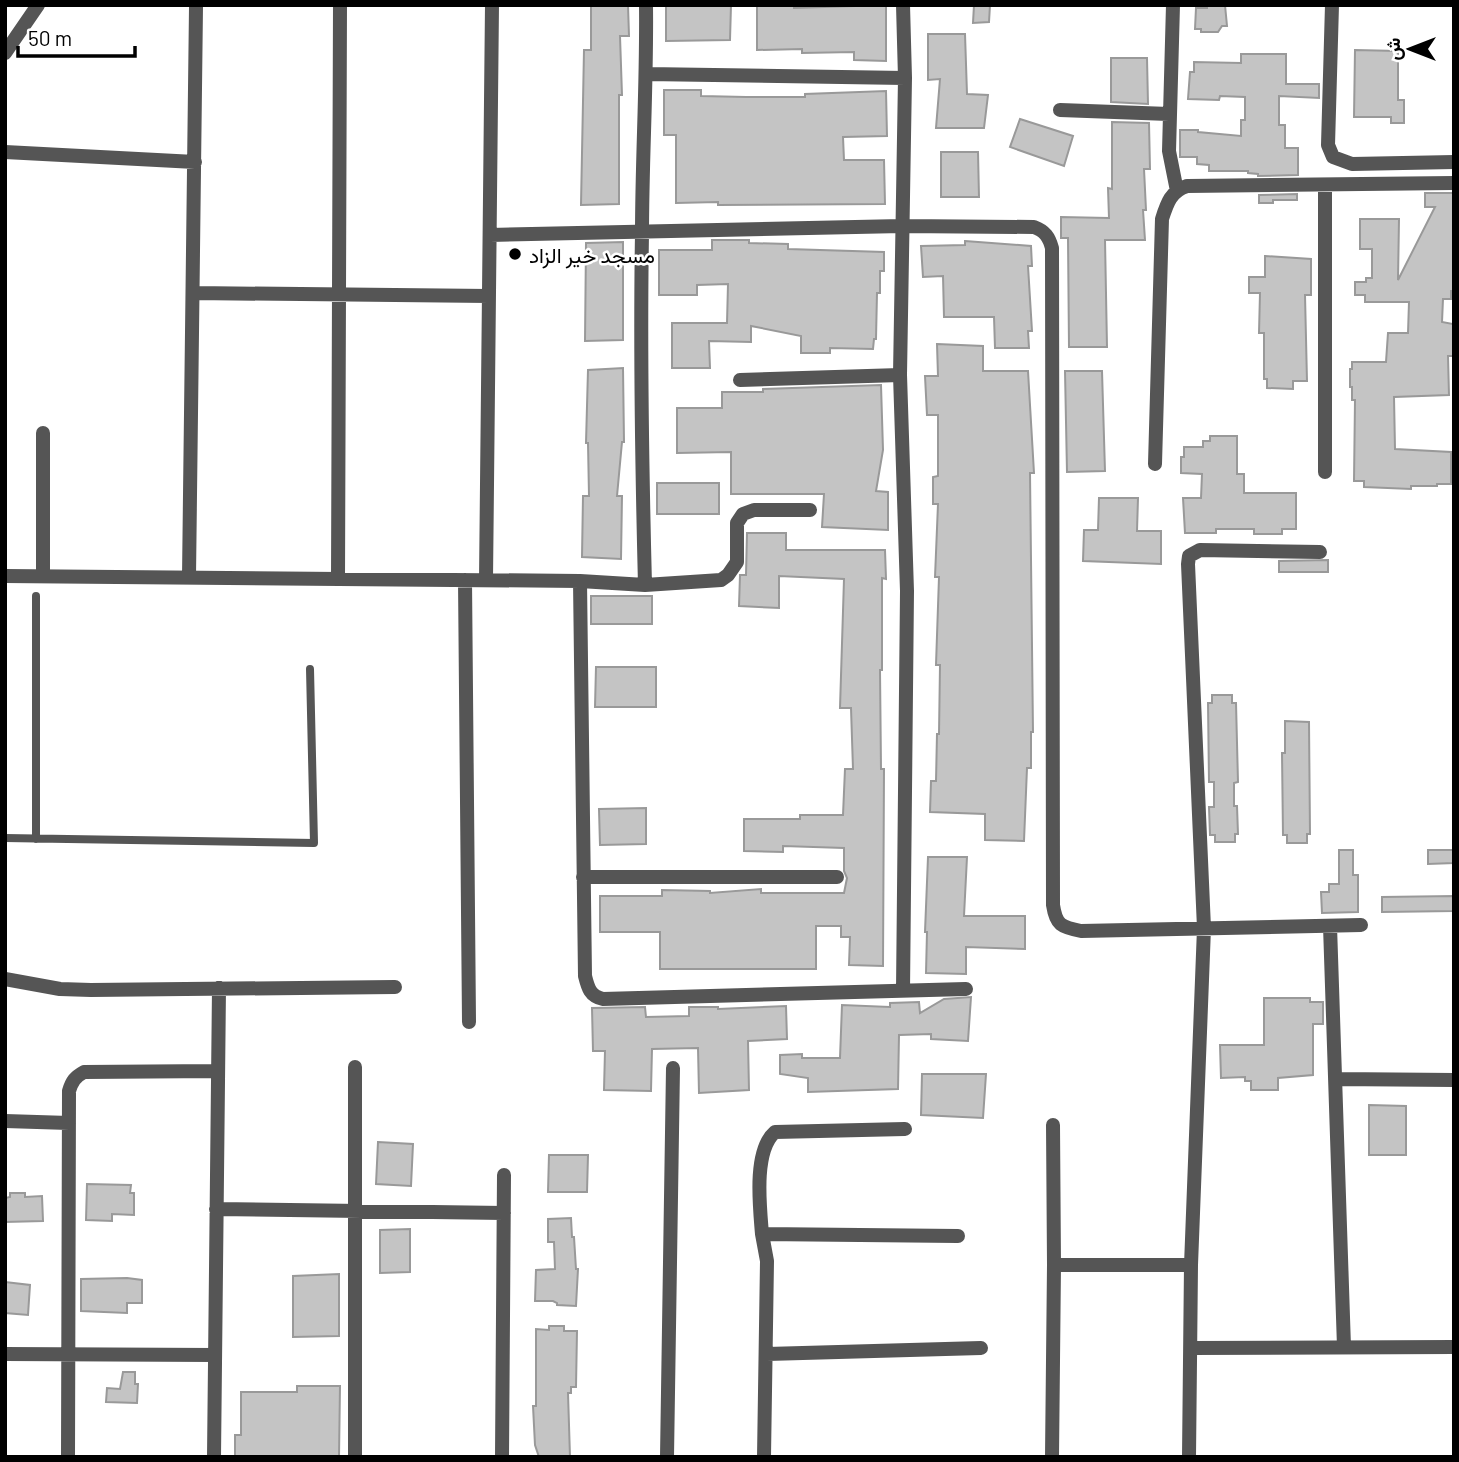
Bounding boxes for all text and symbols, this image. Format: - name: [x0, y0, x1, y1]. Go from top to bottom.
- scale bar: [18, 14, 135, 58]
- north arrow: [1375, 14, 1445, 84]
- text: 50 m: [28, 25, 72, 50]
- text: ش: [1381, 37, 1405, 60]
- place label: مسجد خير الزاد: [529, 242, 655, 269]
- marker: مسجد خير الزاد: [507, 246, 523, 262]

